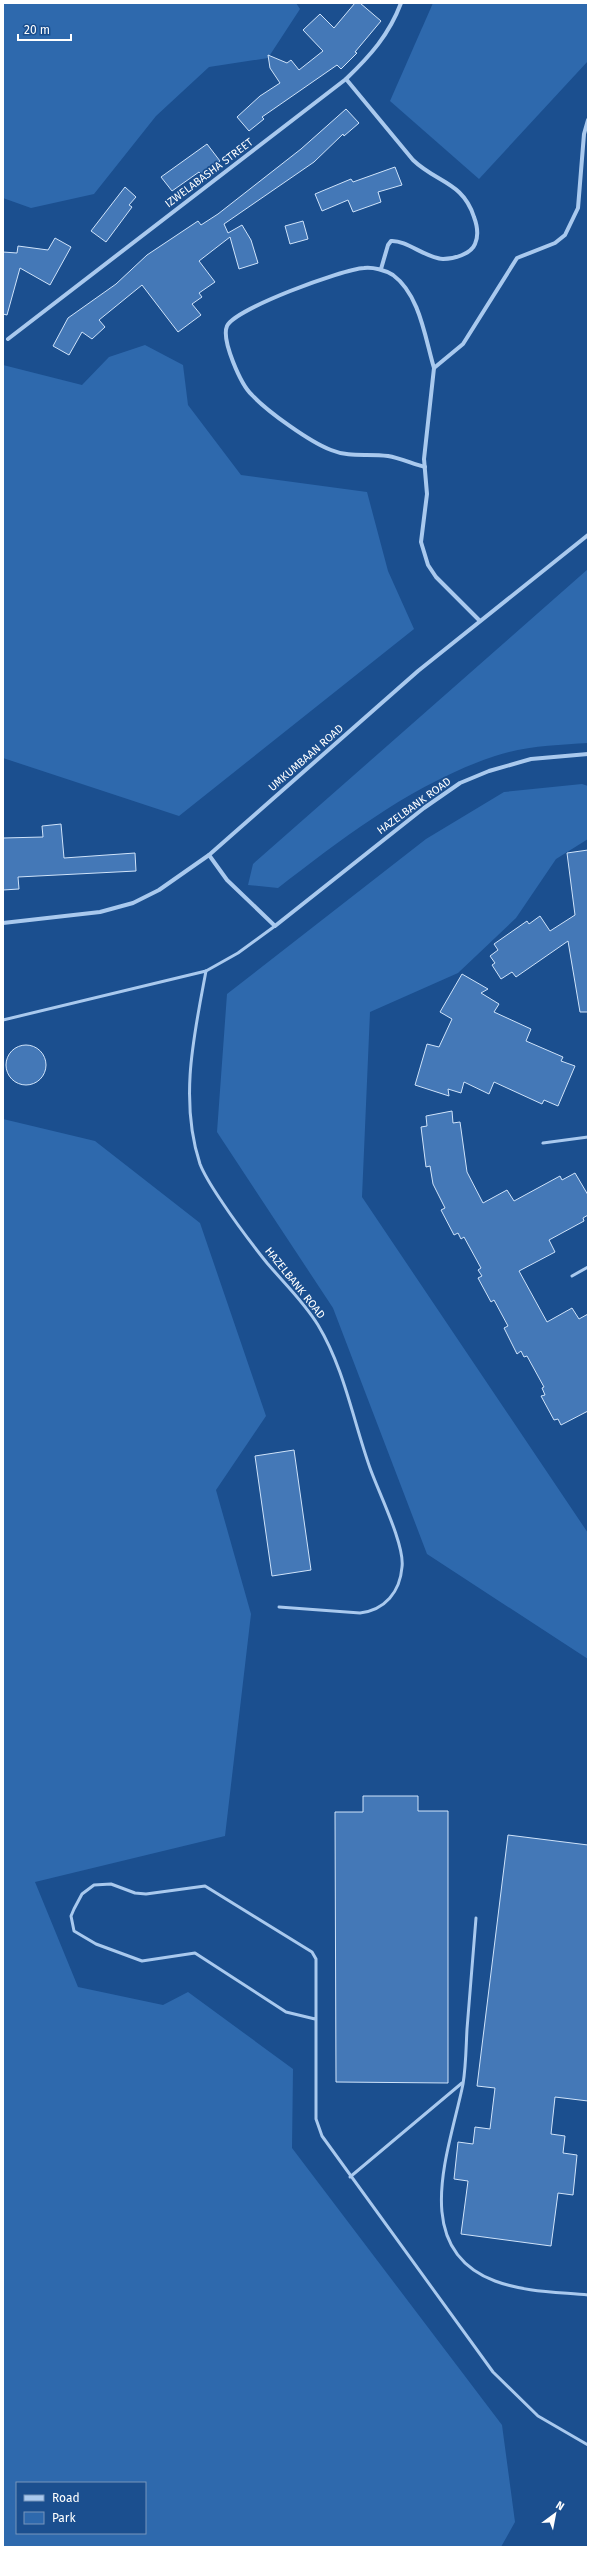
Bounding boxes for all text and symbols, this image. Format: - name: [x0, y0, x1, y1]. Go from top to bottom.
- scale bar: [18, 16, 71, 42]
- text: 20 m: [24, 23, 50, 37]
- street label: IZWELABASHA STREET: [162, 135, 256, 210]
- street label: UMKUMBAAN ROAD: [266, 722, 346, 794]
- street label: HAZELBANK ROAD: [375, 775, 453, 837]
- street label: HAZELBANK ROAD: [262, 1245, 328, 1321]
- legend: [16, 2482, 146, 2534]
- text: Road: [52, 2491, 80, 2505]
- north arrow: [535, 2494, 575, 2534]
- text: N: [553, 2498, 567, 2513]
- text: Park: [52, 2511, 76, 2525]

